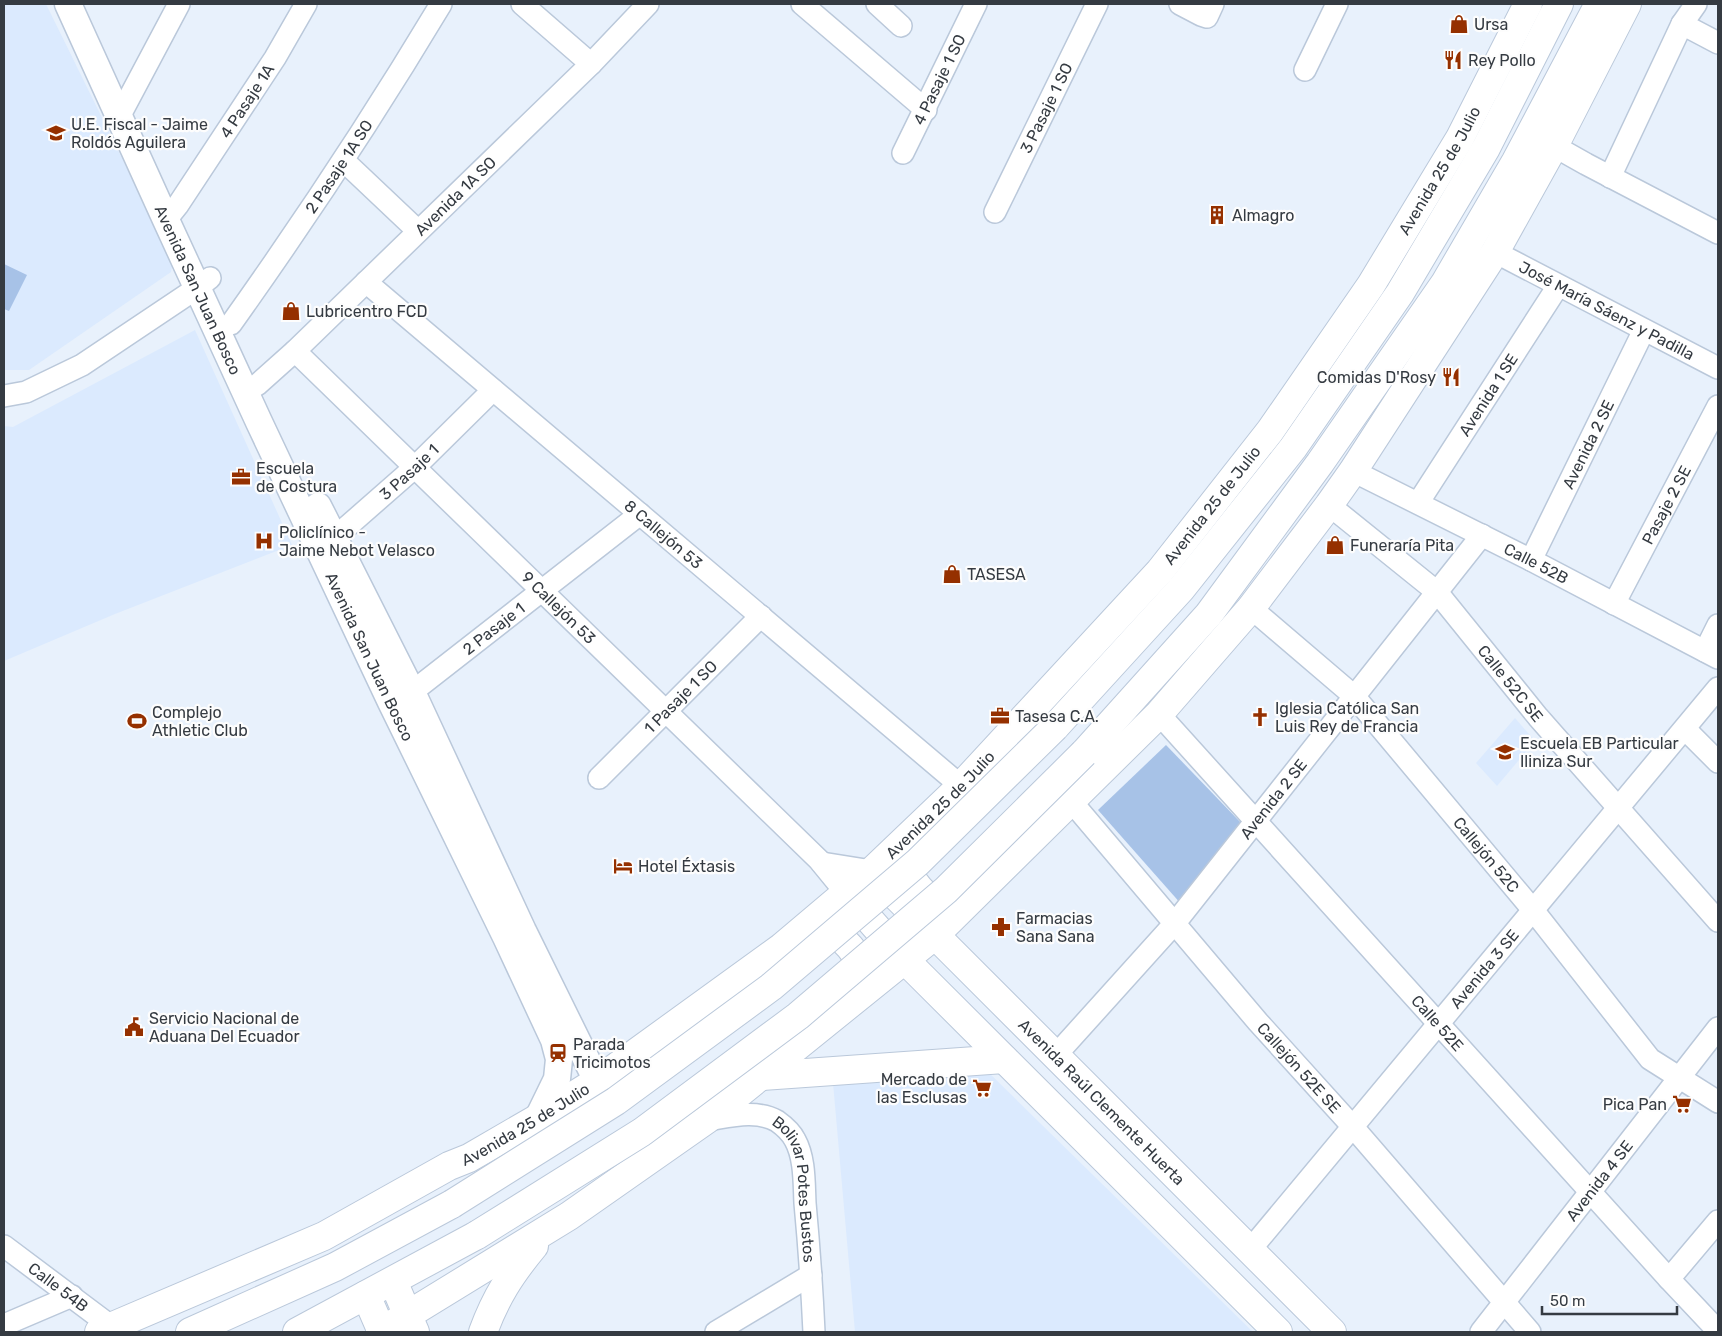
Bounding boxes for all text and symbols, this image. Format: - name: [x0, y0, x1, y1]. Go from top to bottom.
- shop icon: Ursa: [1448, 13, 1470, 35]
- place label: Ursa: [1474, 15, 1508, 34]
- street label: 4 Pasaje 1 SO: [909, 31, 969, 128]
- restaurant icon: Rey Pollo: [1442, 49, 1464, 71]
- place label: Rey Pollo: [1468, 51, 1536, 70]
- street label: 4 Pasaje 1A: [216, 60, 278, 141]
- street label: 3 Pasaje 1 SO: [1016, 60, 1076, 156]
- street label: Avenida 25 de Julio: [1394, 103, 1484, 238]
- place label: U.E. Fiscal - Jaime Roldós Aguilera: [71, 115, 208, 152]
- street label: 2 Pasaje 1A SO: [301, 116, 376, 217]
- school or university icon: U.E. Fiscal - Jaime Roldós Aguilera: [45, 122, 67, 144]
- street label: Avenida 1A SO: [411, 152, 500, 239]
- street label: Avenida San Juan Bosco: [151, 202, 245, 377]
- building icon: Almagro: [1206, 204, 1228, 226]
- place label: Almagro: [1232, 206, 1294, 225]
- street label: José María Sáenz y Padilla: [1516, 257, 1698, 364]
- shop icon: Lubricentro FCD: [280, 300, 302, 322]
- place label: Lubricentro FCD: [306, 302, 427, 321]
- street label: Avenida 1 SE: [1454, 350, 1521, 439]
- restaurant icon: Comidas D'Rosy: [1440, 366, 1462, 388]
- place label: Comidas D'Rosy: [1317, 368, 1436, 387]
- street label: Avenida 2 SE: [1558, 397, 1618, 492]
- street label: 3 Pasaje 1: [375, 440, 442, 504]
- street label: Avenida 25 de Julio: [1159, 442, 1264, 568]
- place label: Escuela de Costura: [256, 459, 337, 496]
- street label: Pasaje 2 SE: [1638, 462, 1695, 547]
- office icon: Escuela de Costura: [230, 466, 252, 488]
- street label: 8 Callejón 53: [621, 496, 707, 572]
- place label: Policlínico - Jaime Nebot Velasco: [279, 523, 435, 560]
- hospital icon: Policlínico - Jaime Nebot Velasco: [253, 530, 275, 552]
- shop icon: Funeraría Pita: [1324, 534, 1346, 556]
- place label: Funeraría Pita: [1350, 536, 1454, 555]
- street label: Calle 52B: [1501, 539, 1572, 587]
- shop icon: TASESA: [941, 563, 963, 585]
- place label: TASESA: [967, 565, 1026, 584]
- street label: 9 Callejón 53: [518, 567, 600, 648]
- street label: Avenida San Juan Bosco: [322, 569, 418, 744]
- street label: 2 Pasaje 1: [459, 598, 528, 658]
- street label: Calle 52C SE: [1474, 641, 1547, 726]
- street label: 1 Pasaje 1 SO: [640, 656, 721, 737]
- place label: Iglesia Católica San Luis Rey de Francia: [1275, 699, 1419, 736]
- place label: Complejo Athletic Club: [152, 703, 248, 740]
- office icon: Tasesa C.A.: [989, 705, 1011, 727]
- church icon: Iglesia Católica San Luis Rey de Francia: [1249, 706, 1271, 728]
- place label: Tasesa C.A.: [1015, 707, 1099, 726]
- sports icon: Complejo Athletic Club: [126, 710, 148, 732]
- place label: Escuela EB Particular Iliniza Sur: [1520, 734, 1679, 771]
- school or university icon: Escuela EB Particular Iliniza Sur: [1494, 741, 1516, 763]
- street label: Avenida 25 de Julio: [881, 747, 998, 863]
- street label: Avenida 2 SE: [1236, 755, 1311, 843]
- street label: Callejón 52C: [1449, 813, 1524, 896]
- hotel icon: Hotel Éxtasis: [612, 855, 634, 877]
- place label: Hotel Éxtasis: [638, 857, 735, 876]
- place label: Farmacias Sana Sana: [1016, 909, 1095, 946]
- pharmacy icon: Farmacias Sana Sana: [990, 916, 1012, 938]
- street label: Avenida 3 SE: [1446, 925, 1523, 1012]
- street label: Calle 52E: [1408, 991, 1468, 1055]
- place label: Servicio Nacional de Aduana Del Ecuador: [149, 1009, 300, 1046]
- street label: Avenida Raúl Clemente Huerta: [1015, 1015, 1189, 1189]
- public building icon: Servicio Nacional de Aduana Del Ecuador: [123, 1016, 145, 1038]
- street label: Callejón 52E SE: [1254, 1018, 1345, 1117]
- place label: Parada Tricimotos: [573, 1035, 651, 1072]
- station icon: Parada Tricimotos: [547, 1042, 569, 1064]
- place label: Mercado de las Esclusas: [877, 1070, 967, 1107]
- supermarket icon: Mercado de las Esclusas: [971, 1077, 993, 1099]
- street label: Avenida 25 de Julio: [459, 1079, 593, 1170]
- supermarket icon: Pica Pan: [1671, 1093, 1693, 1115]
- place label: Pica Pan: [1603, 1095, 1667, 1114]
- street label: Bolivar Potes Bustos: [769, 1111, 819, 1263]
- street label: Avenida 4 SE: [1562, 1136, 1636, 1225]
- street label: Calle 54B: [25, 1258, 92, 1315]
- scale bar: [1542, 1284, 1677, 1316]
- text: 50 m: [1550, 1292, 1585, 1310]

